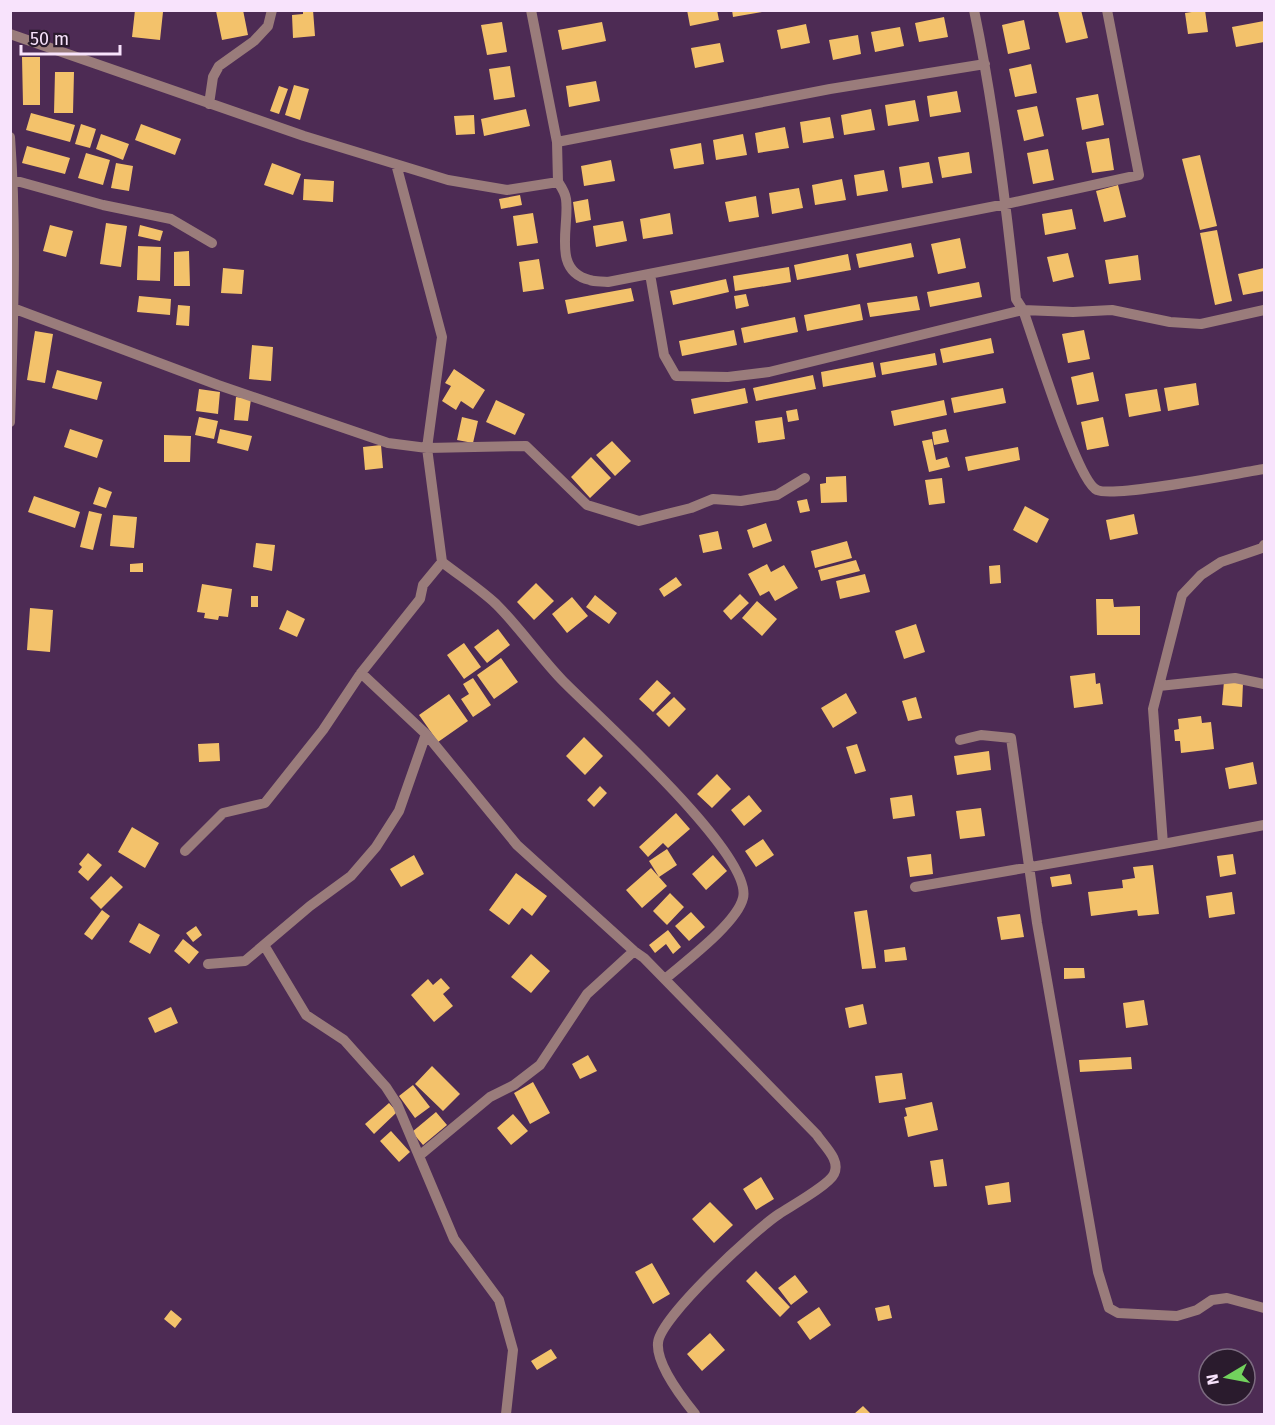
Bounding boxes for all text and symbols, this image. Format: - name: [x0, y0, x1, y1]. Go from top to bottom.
- scale bar: [21, 18, 120, 56]
- text: 50 m: [30, 28, 69, 50]
- north arrow: [1197, 1347, 1257, 1407]
- text: N: [1202, 1373, 1223, 1386]

